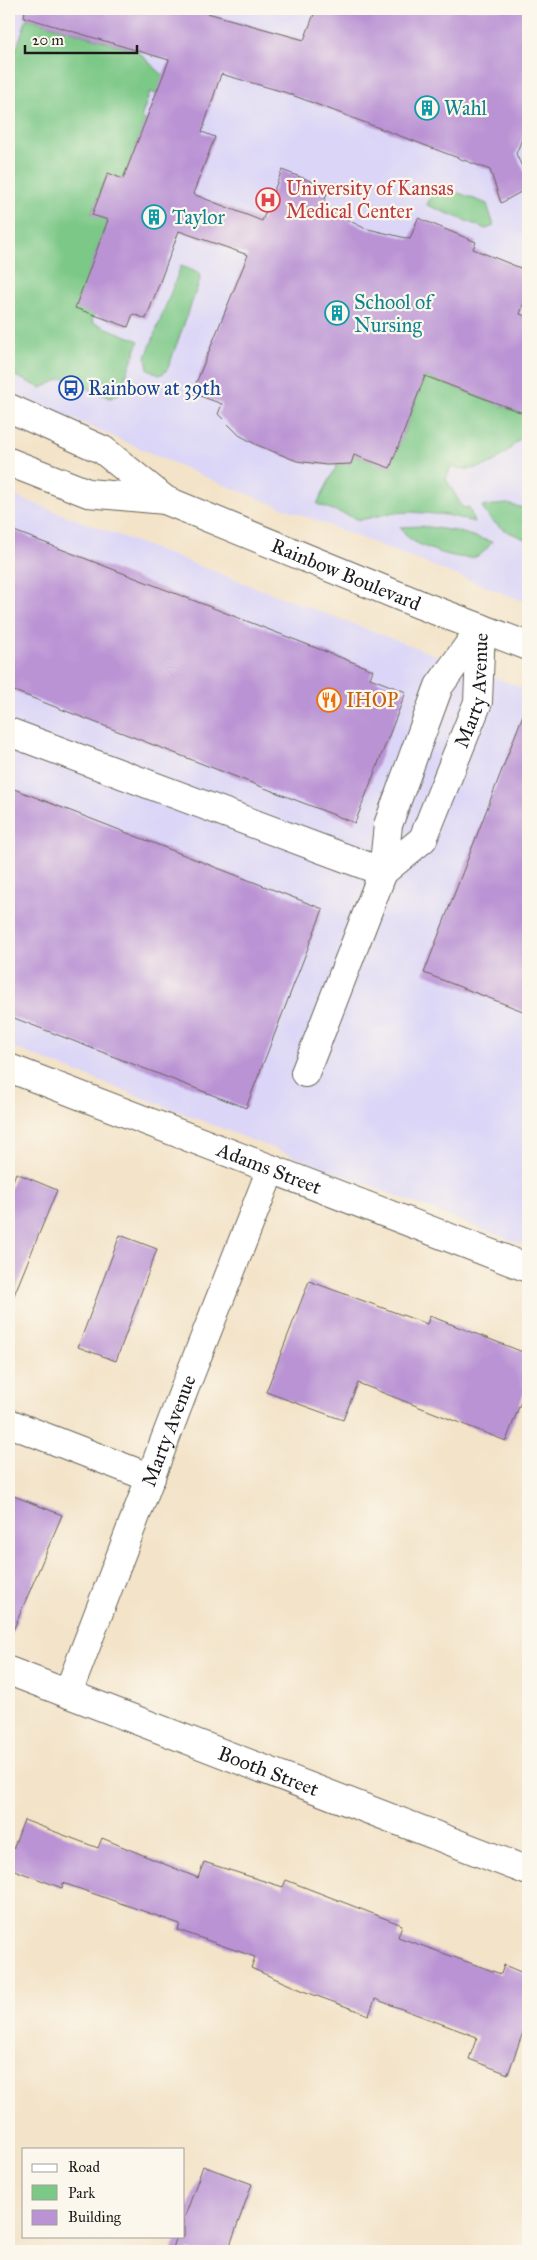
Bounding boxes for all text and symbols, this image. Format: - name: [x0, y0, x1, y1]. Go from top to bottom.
- scale bar: [25, 22, 138, 54]
- text: 20 m: [32, 31, 64, 49]
- building icon: Wahl: [414, 95, 440, 121]
- place label: Wahl: [444, 96, 488, 120]
- place label: University of Kansas Medical Center: [286, 176, 454, 223]
- hospital icon: University of Kansas Medical Center: [255, 187, 281, 213]
- building icon: Taylor: [141, 204, 167, 230]
- place label: Taylor: [172, 205, 225, 229]
- place label: School of Nursing: [354, 290, 435, 338]
- building icon: School of Nursing: [324, 300, 350, 326]
- bus stop icon: Rainbow at 39th: [58, 375, 84, 401]
- place label: Rainbow at 39th: [88, 376, 221, 400]
- street label: Rainbow Boulevard: [268, 533, 424, 616]
- street label: Marty Avenue: [449, 632, 493, 751]
- restaurant icon: IHOP: [316, 687, 342, 713]
- place label: IHOP: [346, 688, 398, 712]
- street label: Adams Street: [213, 1137, 325, 1199]
- street label: Marty Avenue: [136, 1371, 201, 1490]
- street label: Booth Street: [215, 1741, 322, 1801]
- legend: [22, 2148, 185, 2238]
- text: Road: [68, 2158, 100, 2176]
- text: Park: [68, 2184, 95, 2202]
- text: Building: [68, 2208, 122, 2226]

